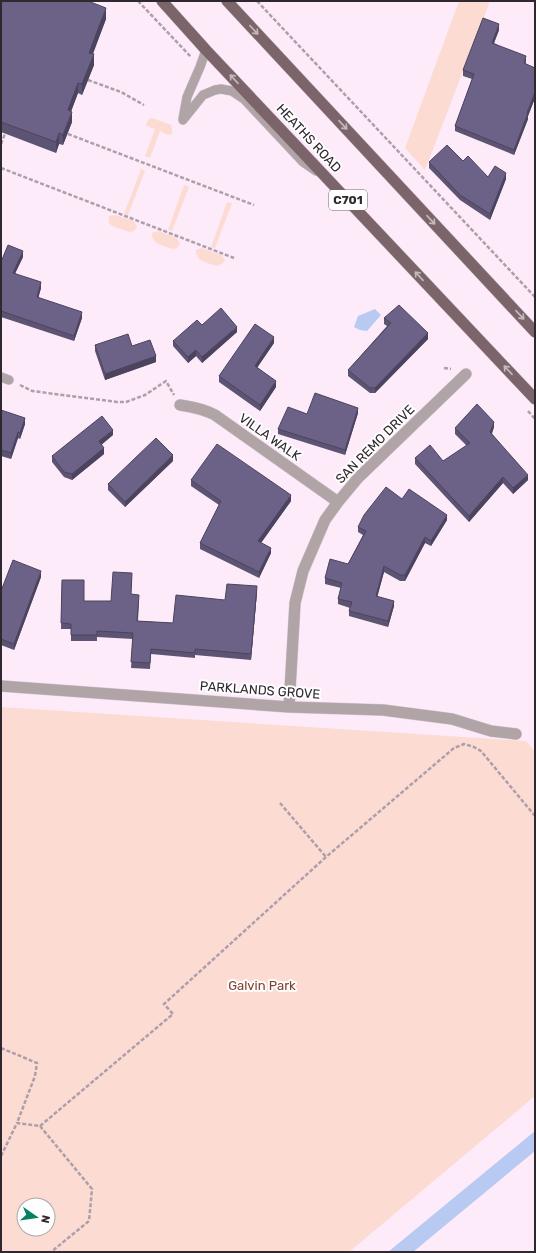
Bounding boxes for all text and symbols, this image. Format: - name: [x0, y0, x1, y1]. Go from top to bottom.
- one-way arrow: [249, 24, 258, 34]
- one-way arrow: [229, 74, 239, 84]
- street label: HEATHS ROAD: [274, 101, 344, 175]
- one-way arrow: [338, 120, 347, 130]
- road number: C701: [329, 190, 367, 210]
- one-way arrow: [426, 215, 436, 225]
- one-way arrow: [414, 271, 424, 281]
- one-way arrow: [515, 310, 524, 320]
- one-way arrow: [504, 365, 513, 376]
- street label: SAN REMO DRIVE: [333, 401, 418, 486]
- street label: VILLA WALK: [236, 410, 304, 464]
- street label: PARKLANDS GROVE: [199, 678, 321, 702]
- park label: Galvin Park: [228, 978, 296, 993]
- north arrow: [16, 1197, 56, 1237]
- text: N: [38, 1214, 52, 1225]

